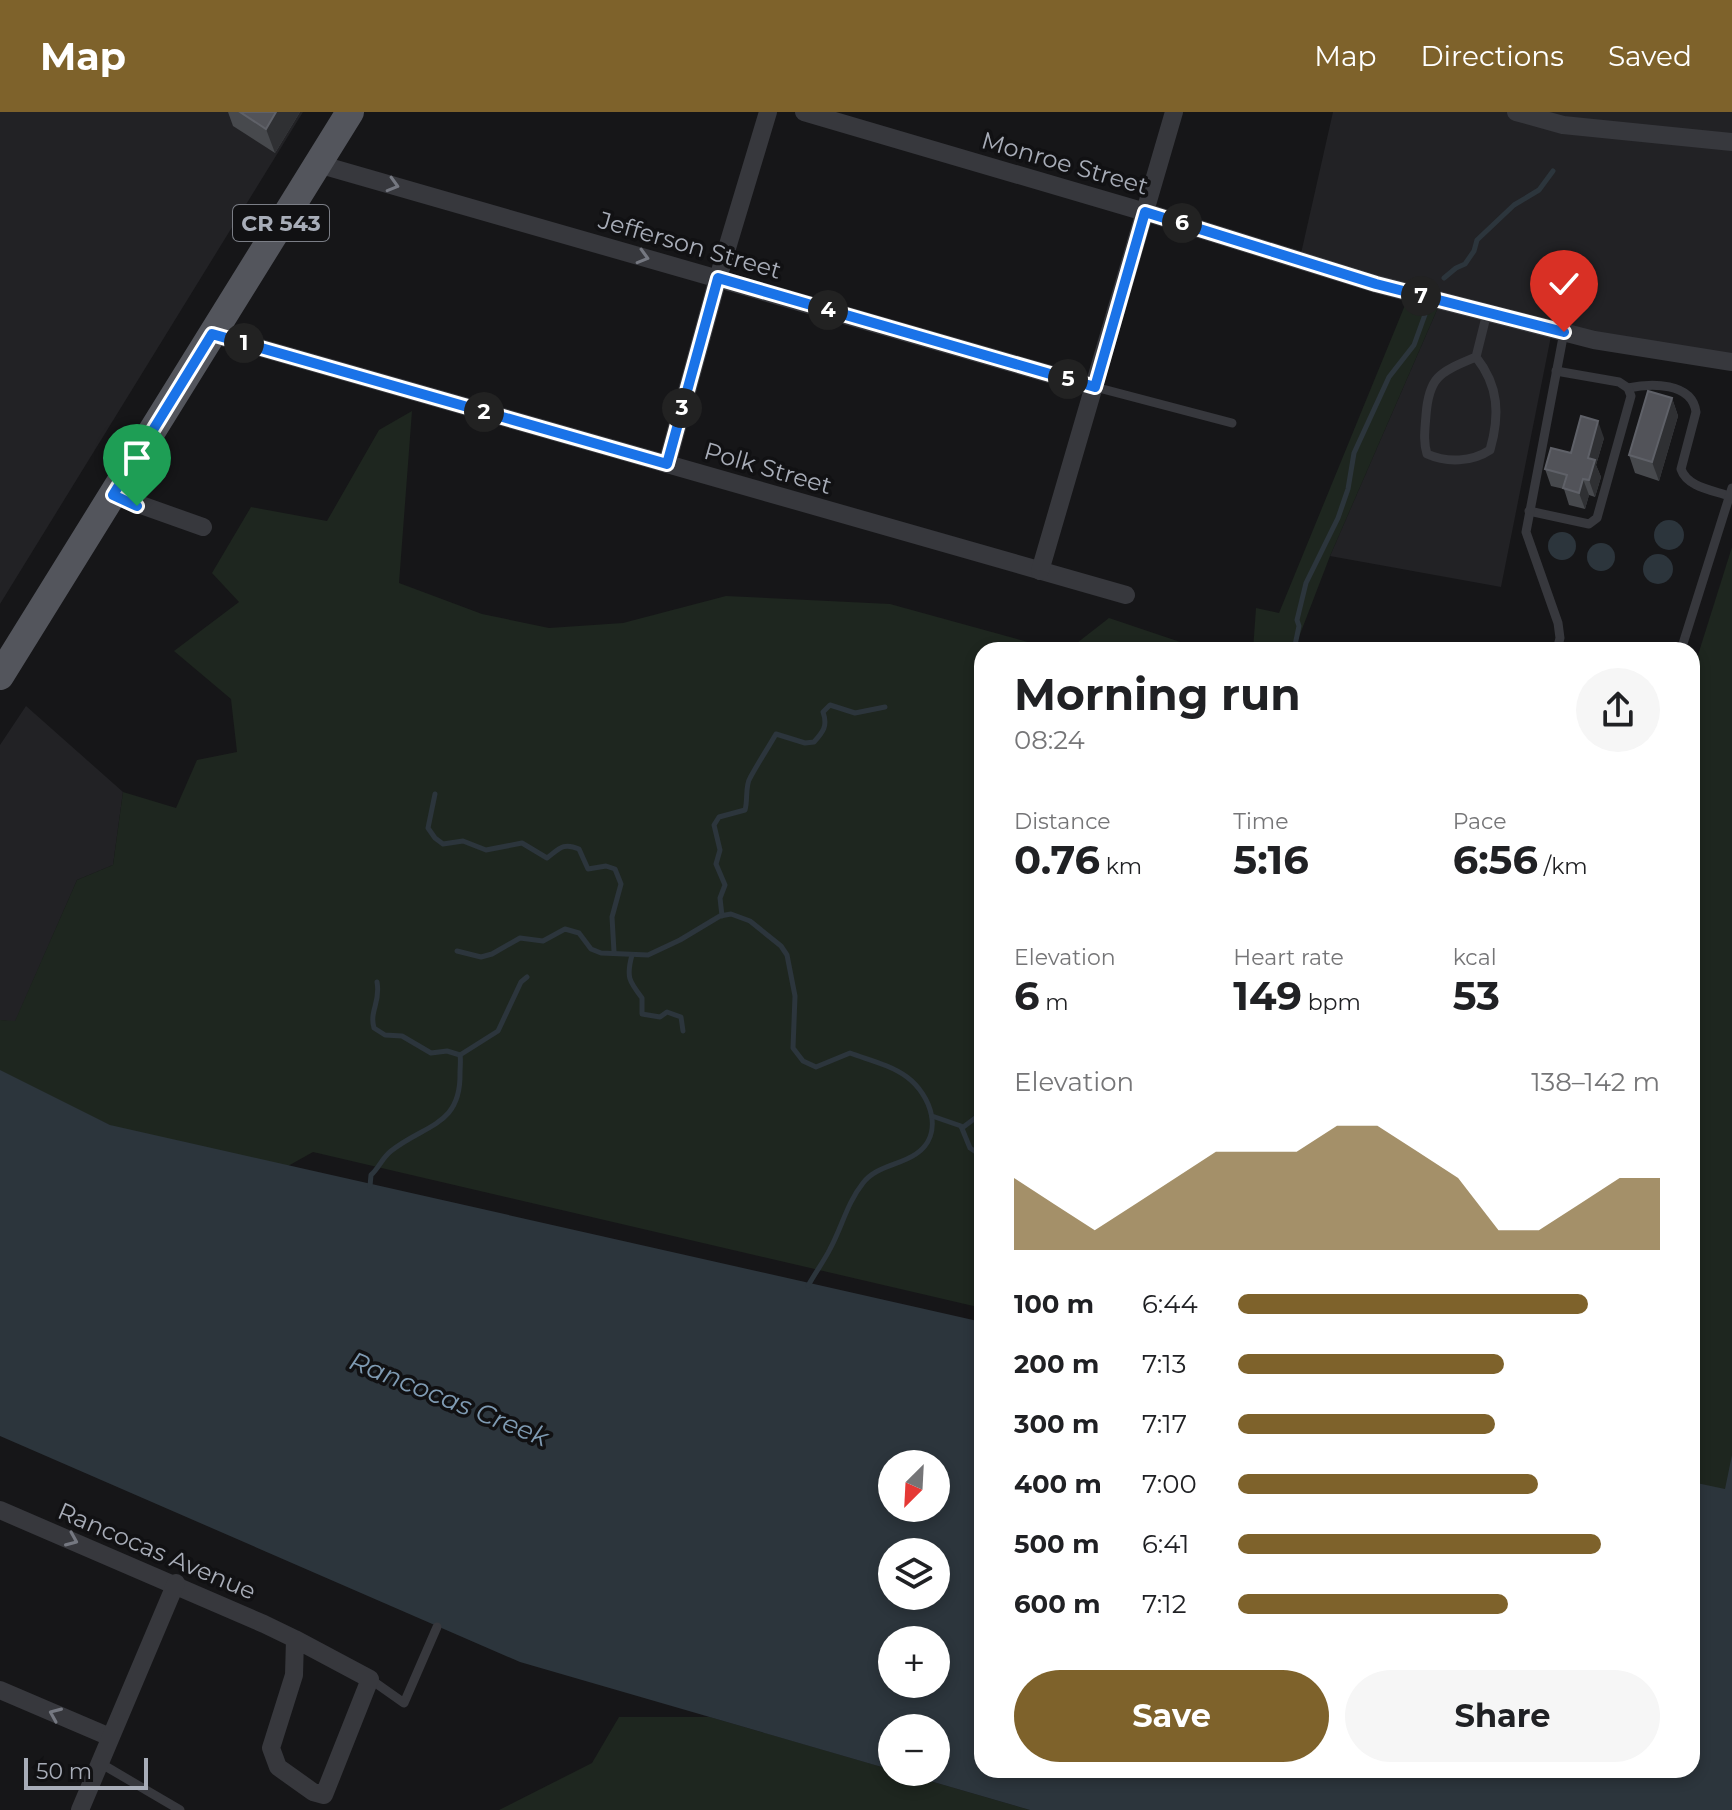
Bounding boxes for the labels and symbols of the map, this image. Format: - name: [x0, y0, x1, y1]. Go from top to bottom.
- street label: Monroe Street: [978, 125, 1152, 201]
- one-way arrow: [386, 176, 400, 192]
- pin: 6: [1162, 203, 1202, 243]
- road number: CR 543: [233, 205, 329, 241]
- street label: Jefferson Street: [594, 205, 785, 285]
- one-way arrow: [636, 248, 650, 264]
- pin: [1530, 250, 1598, 332]
- pin: 7: [1401, 276, 1441, 316]
- pin: 4: [808, 290, 848, 330]
- pin: 1: [224, 323, 264, 363]
- pin: 5: [1048, 359, 1088, 399]
- pin: 3: [662, 388, 702, 428]
- pin: 2: [464, 392, 504, 432]
- pin: [103, 424, 171, 506]
- street label: Polk Street: [701, 436, 835, 500]
- water label: Rancocas Creek: [345, 1344, 555, 1454]
- north arrow: [878, 1450, 950, 1522]
- street label: Rancocas Avenue: [54, 1496, 260, 1606]
- one-way arrow: [64, 1530, 78, 1546]
- one-way arrow: [49, 1707, 63, 1723]
- scale bar: [24, 1754, 148, 1790]

